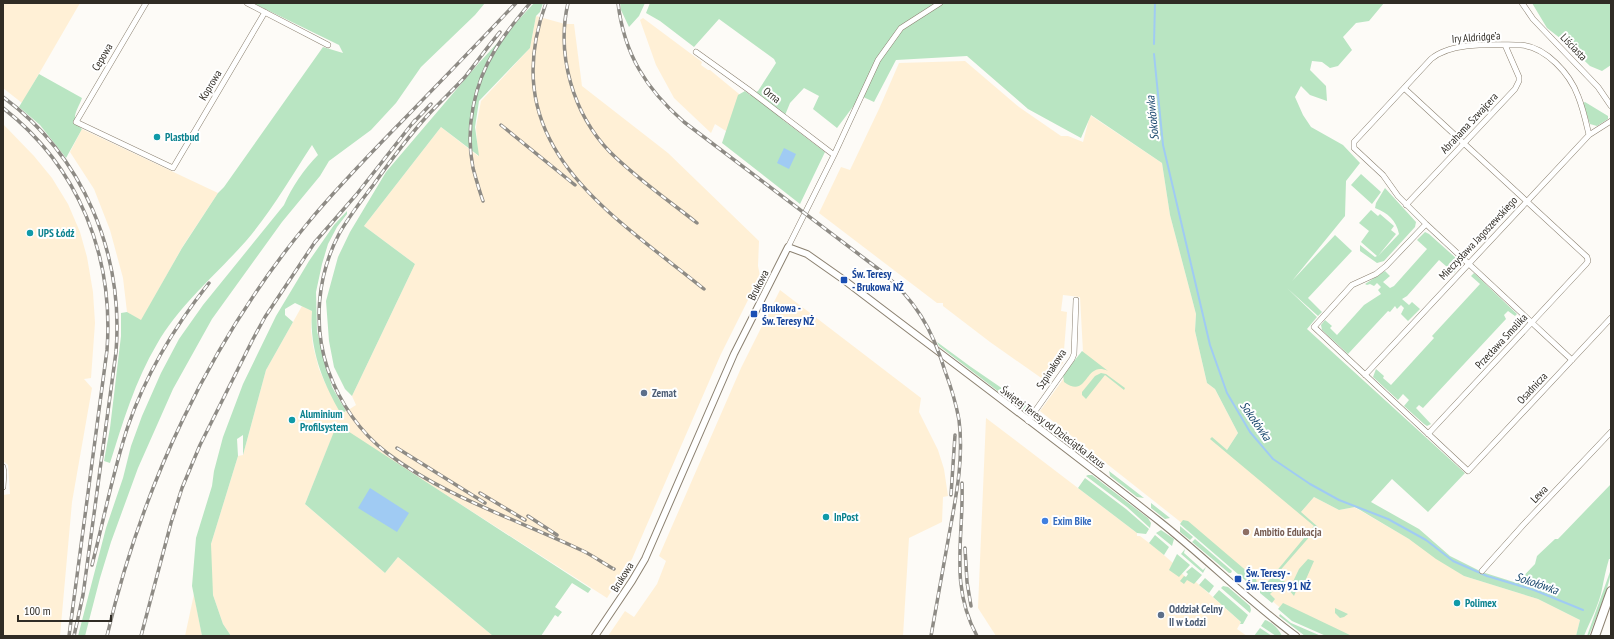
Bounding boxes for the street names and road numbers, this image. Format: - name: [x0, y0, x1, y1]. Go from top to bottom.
- street label: Iry Aldridge’a: [1451, 28, 1501, 46]
- street label: Liściasta: [1558, 30, 1590, 64]
- street label: Cepowa: [89, 41, 115, 73]
- street label: Koprowa: [195, 67, 225, 103]
- street label: Orna: [760, 84, 784, 106]
- street label: Abrahama Szwajcera: [1437, 90, 1501, 156]
- street label: Mieczysława Jagoszewskiego: [1436, 193, 1520, 283]
- street label: Brukowa: [744, 267, 772, 303]
- street label: Przecława Smolika: [1472, 311, 1530, 371]
- street label: Szpinakowa: [1033, 346, 1069, 392]
- street label: Osadnicza: [1514, 369, 1550, 407]
- street label: Świętej Teresy od Dzieciątka Jezus: [998, 383, 1109, 471]
- street label: Lewa: [1527, 482, 1551, 506]
- street label: Brukowa: [607, 559, 637, 595]

